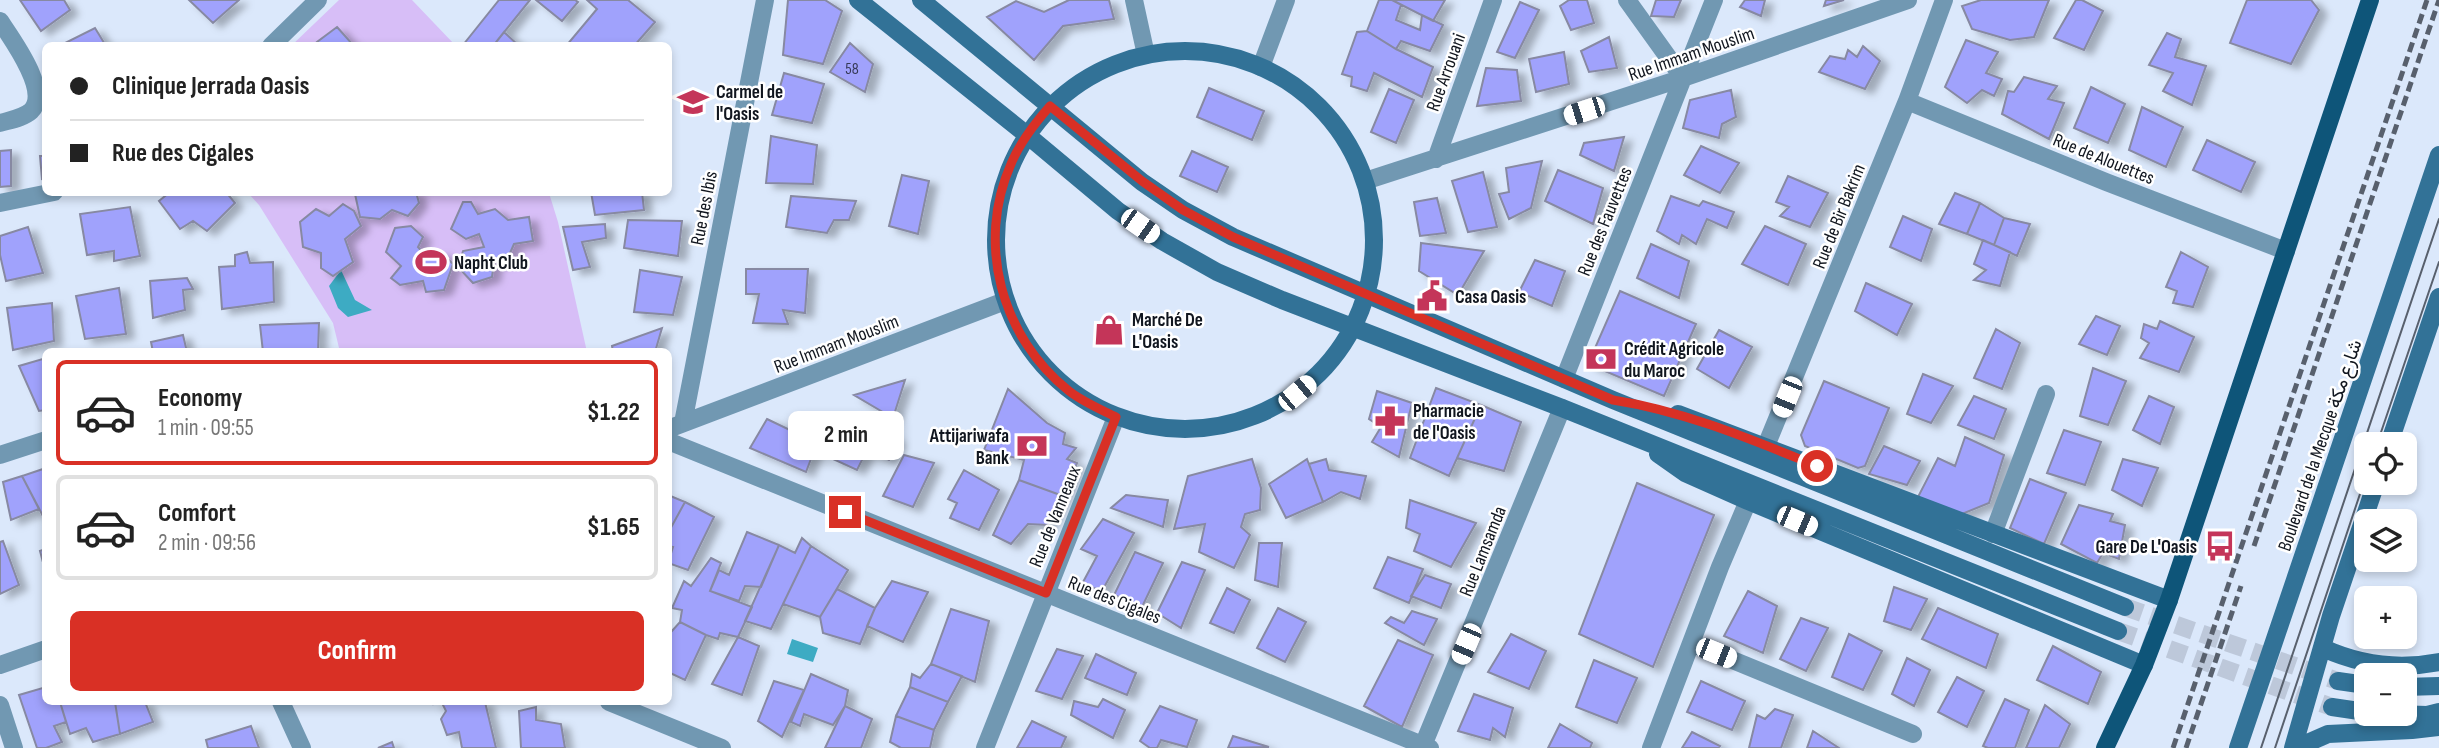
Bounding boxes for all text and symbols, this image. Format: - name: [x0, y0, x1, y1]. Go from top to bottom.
- street label: Rue Immam Mouslim: [1625, 22, 1758, 87]
- street label: Rue Arrouani: [1422, 30, 1471, 115]
- house number: 58: [845, 60, 859, 79]
- text: Clinique Jerrada Oasis: [112, 71, 309, 102]
- place label: Carmel de l'Oasis: [716, 81, 783, 126]
- school or university icon: Carmel de l'Oasis: [676, 85, 710, 119]
- car: [1561, 95, 1608, 127]
- street label: Rue de Alouettes: [2049, 129, 2158, 190]
- text: Rue des Cigales: [112, 138, 254, 169]
- street label: Rue de Bir Bakrim: [1808, 161, 1871, 272]
- street label: Rue des Fauvettes: [1573, 164, 1638, 279]
- street label: Rue des Ibis: [686, 169, 723, 247]
- car: [1117, 205, 1164, 247]
- sports icon: Napht Club: [414, 245, 448, 279]
- place label: Napht Club: [454, 252, 528, 275]
- public building icon: Casa Oasis: [1415, 279, 1449, 313]
- place label: Casa Oasis: [1455, 286, 1526, 309]
- place label: Marché De L'Oasis: [1132, 309, 1203, 354]
- street label: Rue Immam Mouslim: [771, 310, 902, 379]
- shop icon: Marché De L'Oasis: [1092, 313, 1126, 347]
- street label: Boulevard de la Mecque شارع مكة: [2273, 337, 2367, 554]
- place label: Crédit Agricole du Maroc: [1624, 338, 1724, 383]
- bank icon: Crédit Agricole du Maroc: [1584, 342, 1618, 376]
- car: [1275, 371, 1320, 415]
- car: [1770, 374, 1805, 420]
- icon: car: [74, 381, 137, 444]
- text: Economy: [158, 383, 242, 414]
- text: $1.22: [587, 397, 640, 428]
- place label: Pharmacie de l'Oasis: [1413, 400, 1484, 445]
- pharmacy icon: Pharmacie de l'Oasis: [1373, 404, 1407, 438]
- callout: 2 min: [787, 410, 903, 460]
- text: 1 min · 09:55: [158, 414, 254, 442]
- text: 2 min: [824, 421, 868, 449]
- place label: Attijariwafa Bank: [929, 425, 1009, 470]
- bank icon: Attijariwafa Bank: [1015, 429, 1049, 463]
- map controls: [2354, 432, 2417, 726]
- button: locate: [2354, 432, 2417, 495]
- route start: [1801, 450, 1833, 482]
- street label: Rue de Vanneaux: [1025, 462, 1086, 571]
- icon: car: [74, 496, 137, 559]
- route end: [829, 496, 861, 528]
- text: Comfort: [158, 498, 236, 529]
- street label: Rue Lamsamda: [1455, 503, 1512, 600]
- car: [1774, 503, 1821, 539]
- button: layers: [2354, 509, 2417, 572]
- text: $1.65: [587, 512, 640, 543]
- text: 2 min · 09:56: [158, 529, 256, 557]
- bus stop icon: Gare De L'Oasis: [2203, 529, 2237, 563]
- place label: Gare De L'Oasis: [2095, 536, 2197, 559]
- street label: Rue des Cigales: [1065, 571, 1164, 630]
- button: +: [2354, 586, 2417, 649]
- button: Confirm: [70, 611, 644, 691]
- car: [1449, 621, 1484, 667]
- car: [1693, 635, 1740, 671]
- button: −: [2354, 663, 2417, 726]

